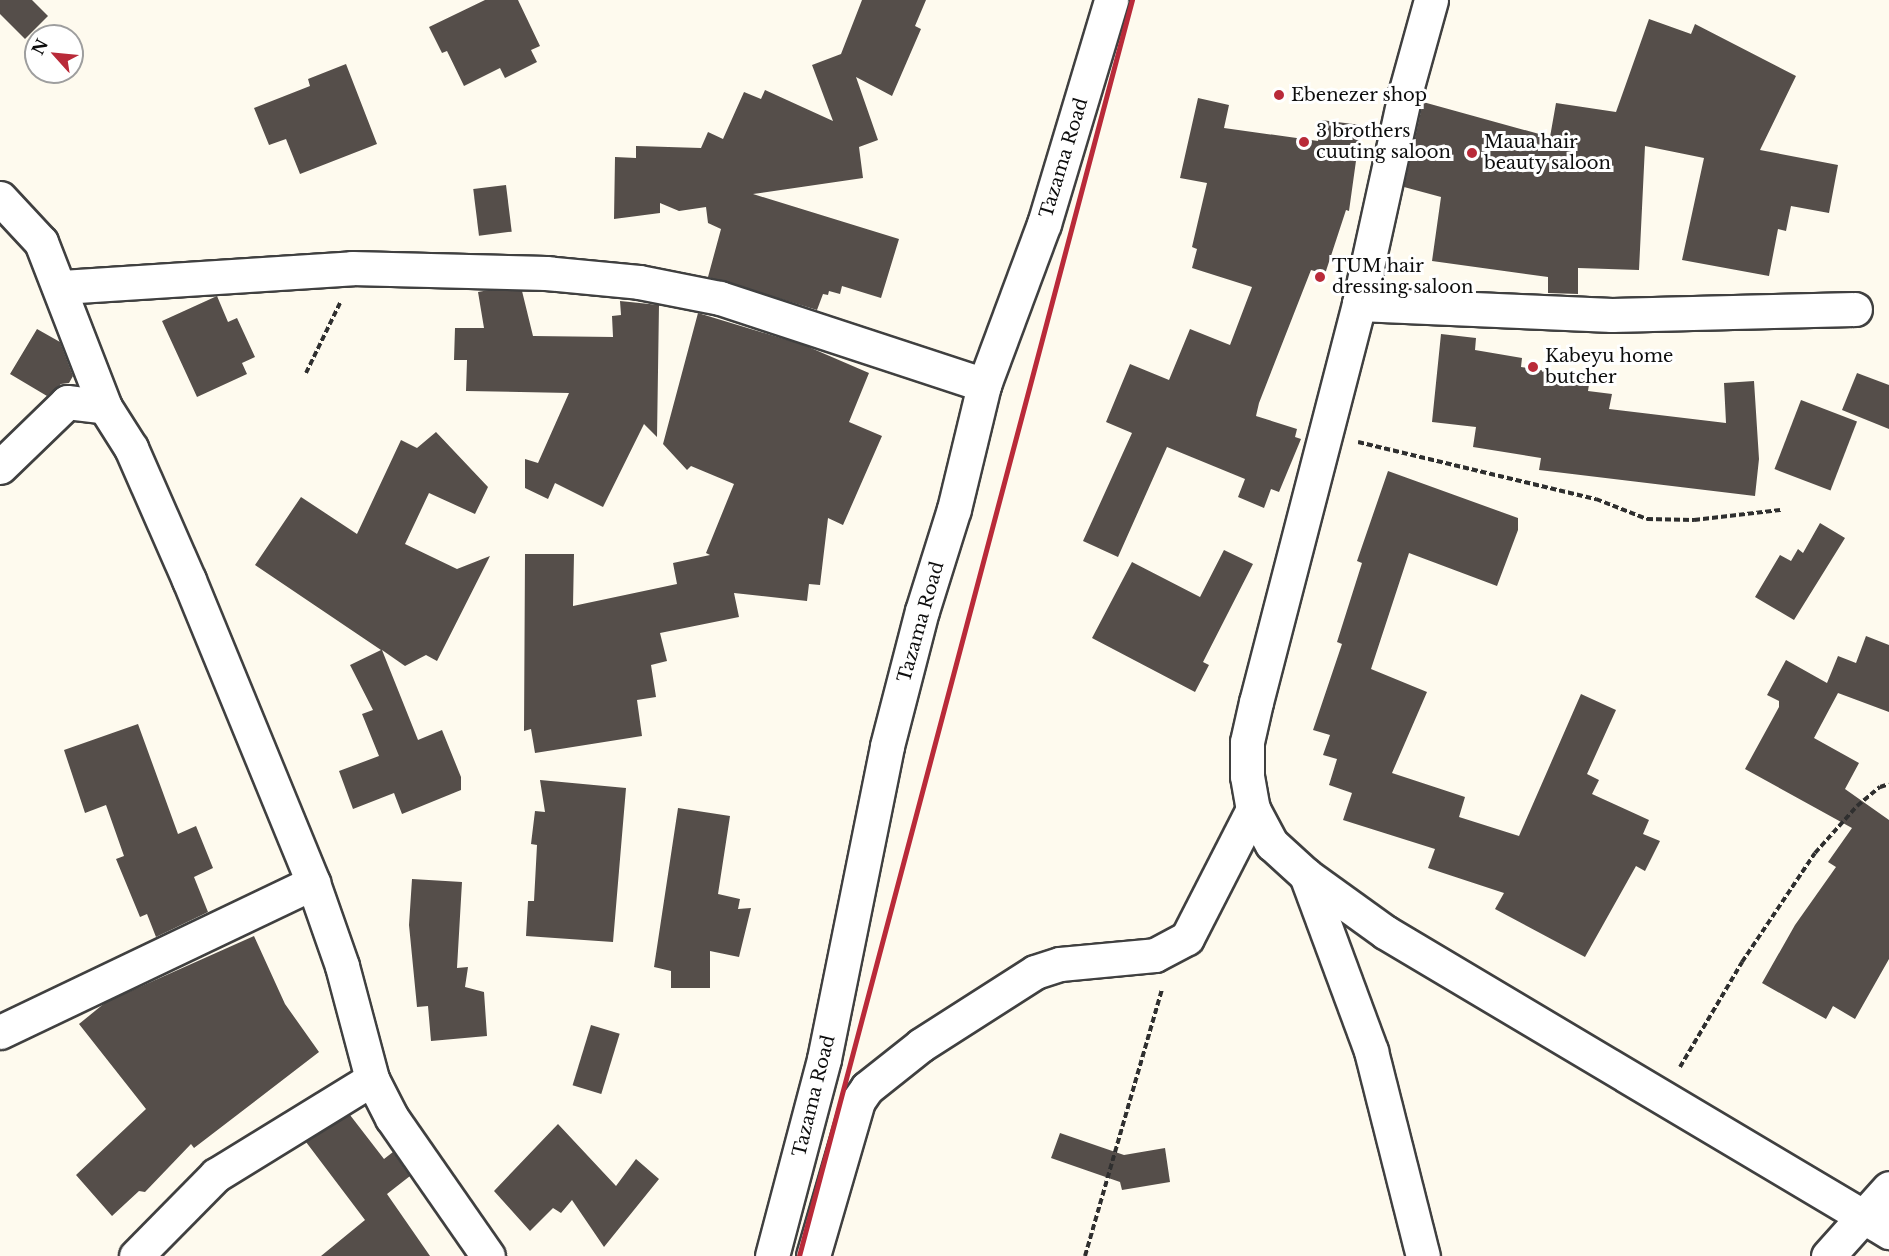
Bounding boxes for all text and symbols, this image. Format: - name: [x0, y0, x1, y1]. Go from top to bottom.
- north arrow: [24, 24, 84, 84]
- text: N: [27, 35, 52, 58]
- place label: Ebenezer shop: [1291, 84, 1428, 106]
- marker: Ebenezer shop: [1272, 88, 1286, 102]
- street label: Tazama Road: [1035, 95, 1093, 221]
- place label: 3 brothers cuuting saloon: [1316, 121, 1451, 164]
- place label: Maua hair beauty saloon: [1484, 132, 1612, 174]
- marker: 3 brothers cuuting saloon: [1297, 135, 1311, 149]
- marker: Maua hair beauty saloon: [1465, 146, 1479, 160]
- place label: TUM hair dressing saloon: [1332, 256, 1474, 298]
- marker: TUM hair dressing saloon: [1313, 270, 1327, 284]
- place label: Kabeyu home butcher: [1545, 346, 1673, 388]
- marker: Kabeyu home butcher: [1526, 360, 1540, 374]
- street label: Tazama Road: [893, 559, 949, 685]
- street label: Tazama Road: [788, 1033, 840, 1159]

